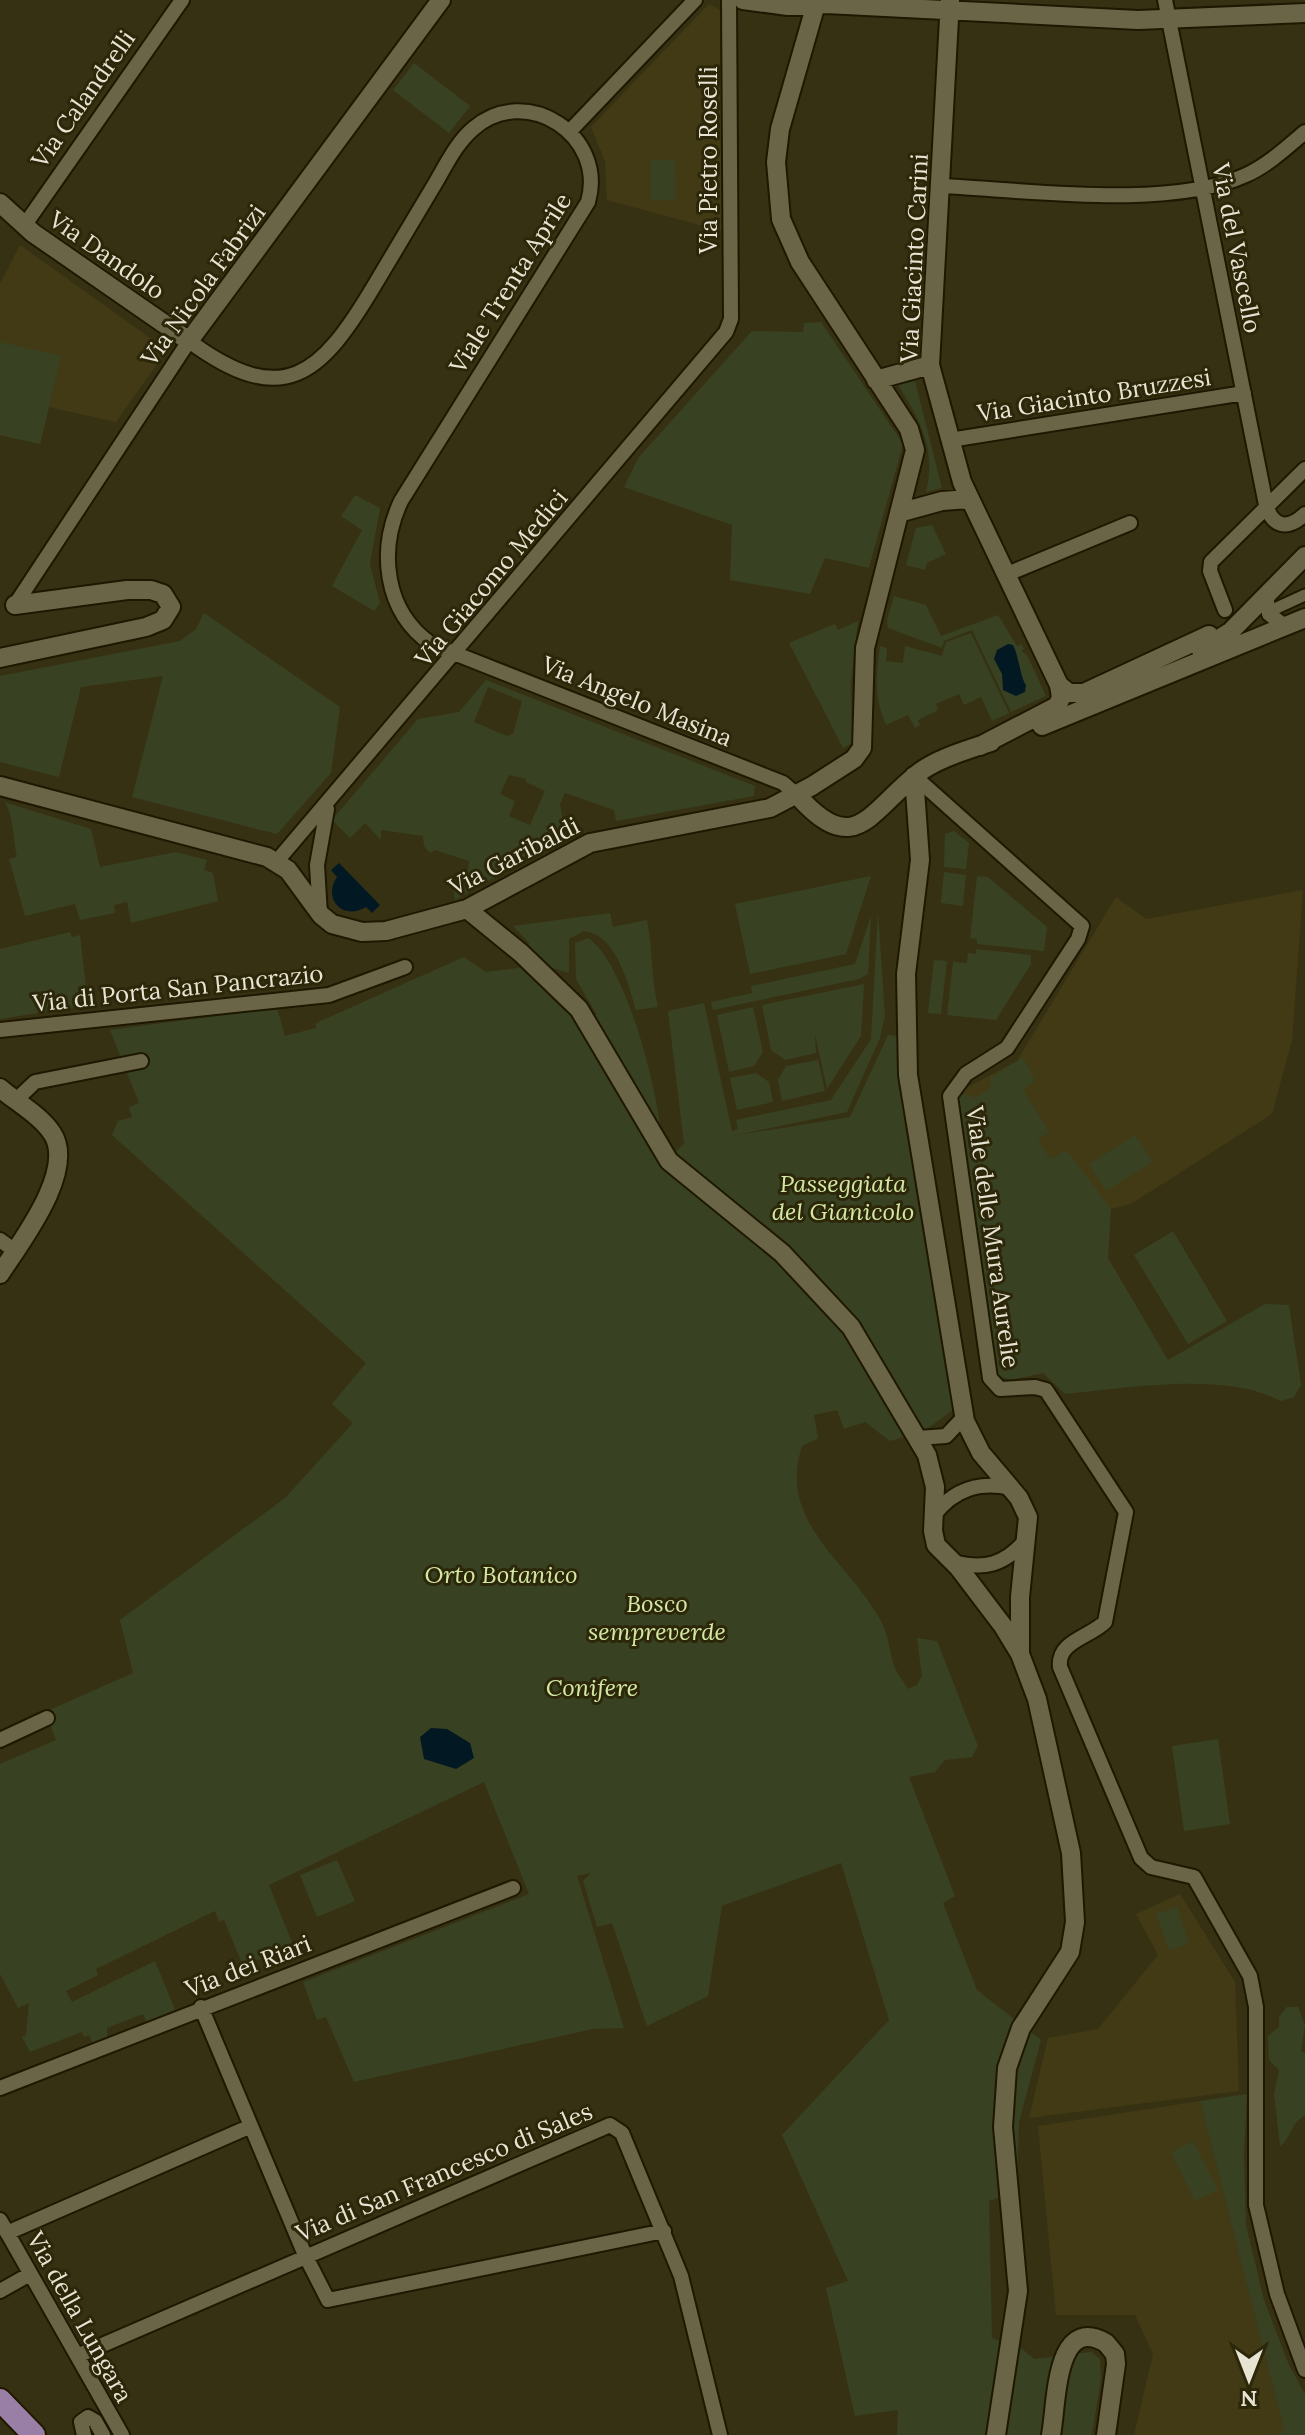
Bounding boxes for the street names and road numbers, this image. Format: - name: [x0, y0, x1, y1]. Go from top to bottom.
- street label: Via Calandrelli: [24, 24, 142, 175]
- street label: Via Pietro Roselli: [693, 66, 724, 255]
- street label: Via Giacinto Carini: [893, 153, 935, 364]
- street label: Via del Vascello: [1205, 159, 1269, 336]
- street label: Viale Trenta Aprile: [442, 187, 578, 380]
- street label: Via Nicola Fabrizi: [133, 198, 272, 373]
- street label: Via Dandolo: [42, 203, 171, 306]
- street label: Via Giacinto Bruzzesi: [974, 361, 1213, 429]
- street label: Via Giacomo Medici: [407, 483, 574, 674]
- street label: Via Angelo Masina: [536, 648, 737, 753]
- street label: Via Garibaldi: [443, 810, 585, 903]
- street label: Via di Porta San Pancrazio: [30, 957, 325, 1019]
- street label: Viale delle Mura Aurelie: [959, 1103, 1027, 1370]
- street label: Via dei Riari: [180, 1928, 315, 2005]
- street label: Via di San Francesco di Sales: [290, 2095, 597, 2249]
- street label: Via della Lungara: [20, 2225, 140, 2408]

